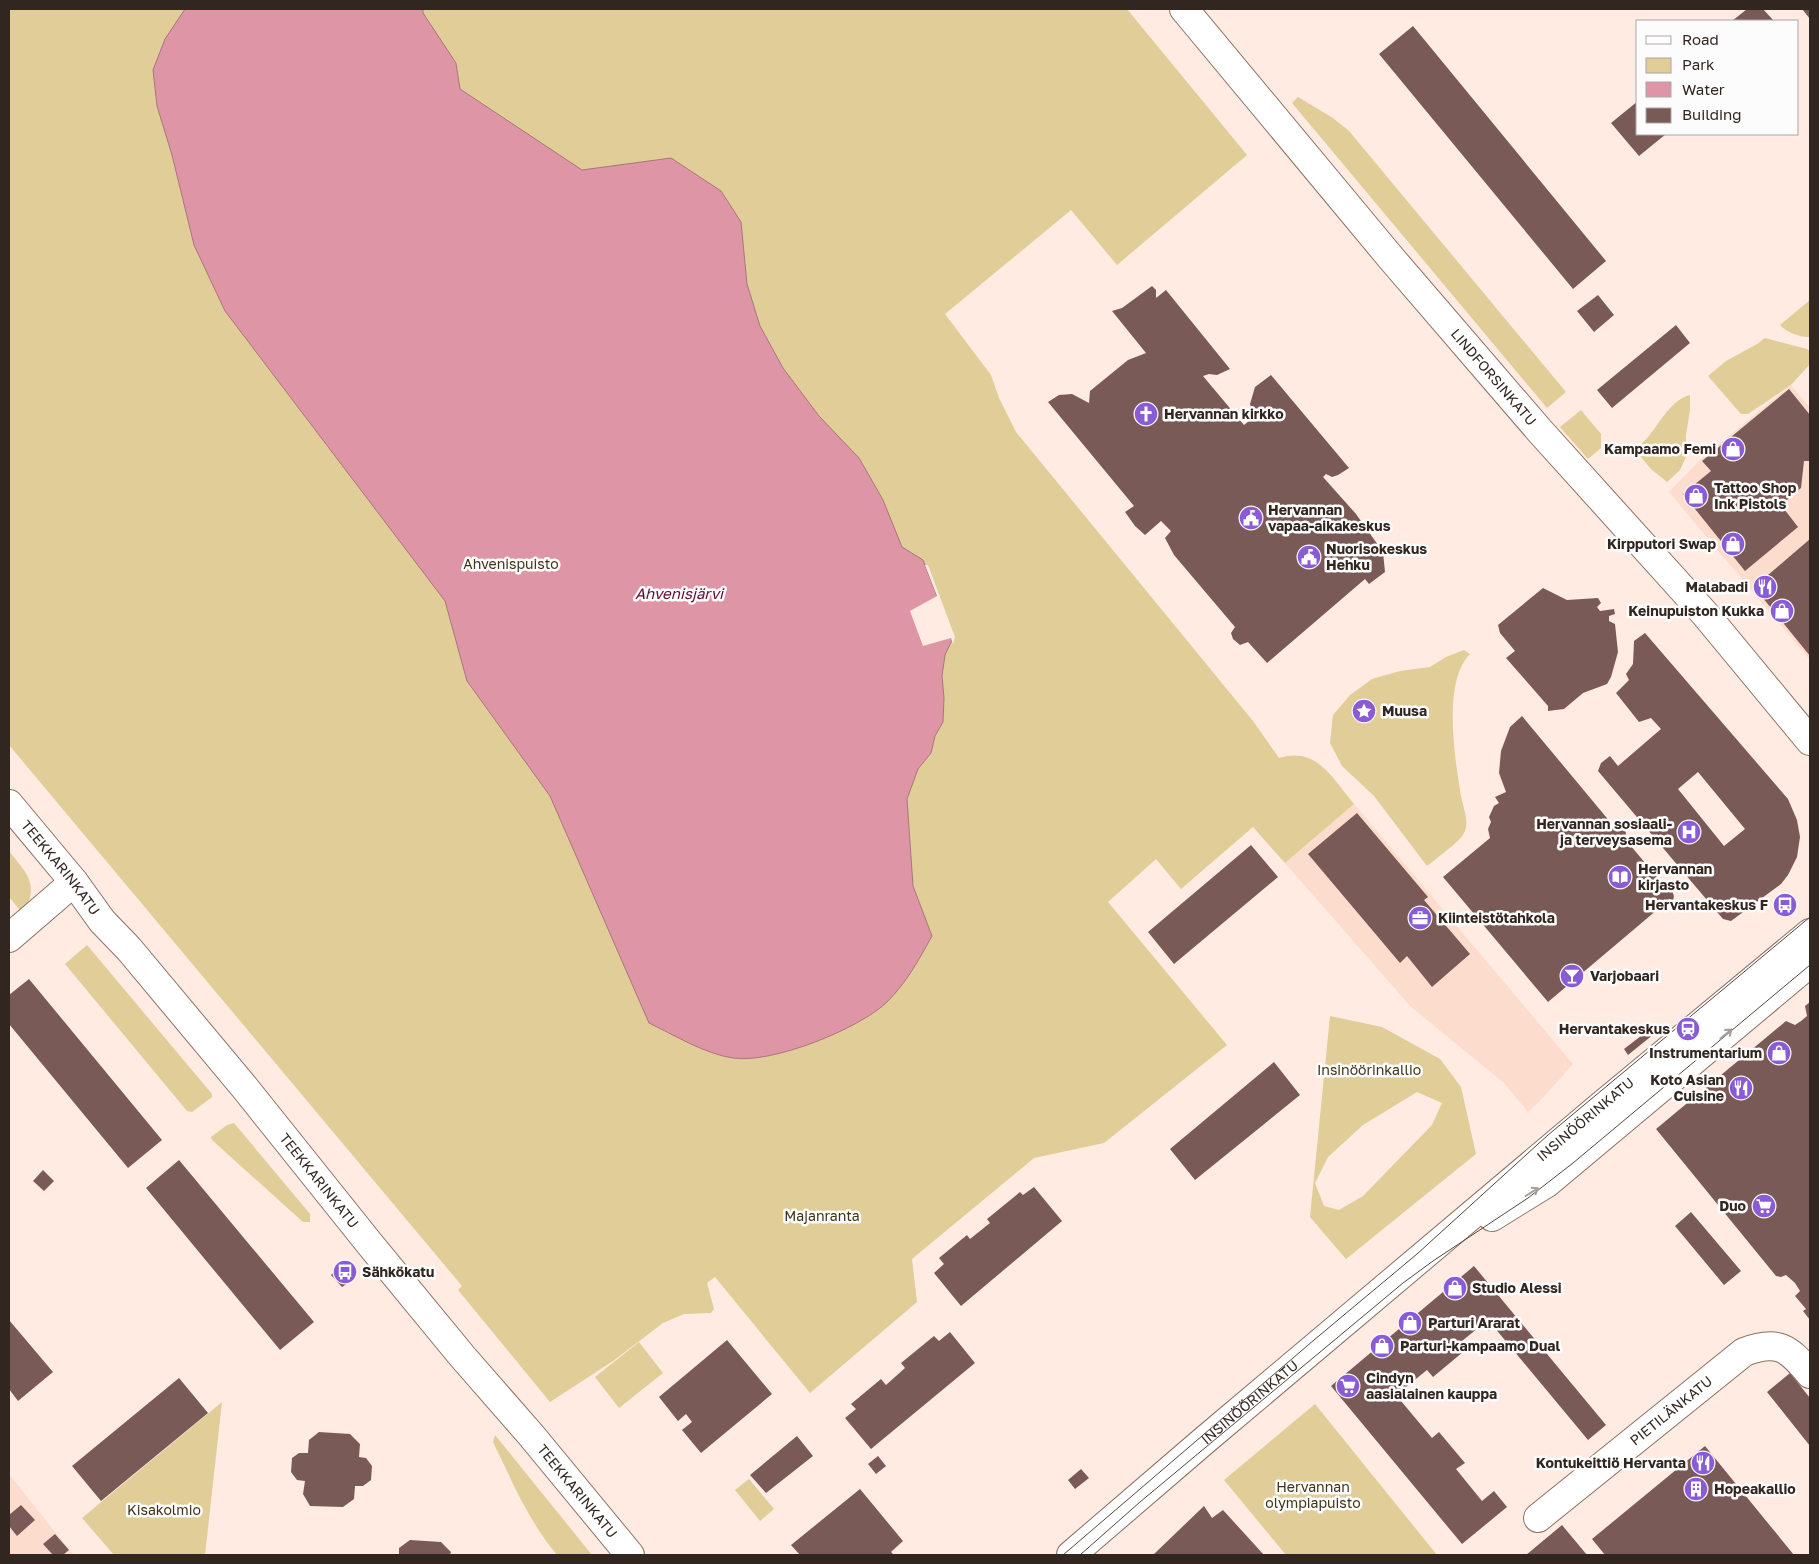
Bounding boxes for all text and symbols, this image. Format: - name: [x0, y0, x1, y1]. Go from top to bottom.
- legend: [1636, 20, 1799, 135]
- text: Road: [1682, 30, 1719, 48]
- text: Park: [1682, 55, 1715, 73]
- text: Water: [1682, 80, 1725, 98]
- text: Building: [1682, 105, 1742, 123]
- street label: LINDFORSINKATU: [1448, 325, 1540, 429]
- church icon: Hervannan kirkko: [1133, 401, 1159, 427]
- place label: Hervannan kirkko: [1164, 405, 1284, 422]
- shop icon: Kampaamo Femi: [1720, 436, 1746, 462]
- place label: Kampaamo Femi: [1604, 440, 1716, 457]
- place label: Tattoo Shop Ink Pistols: [1714, 479, 1797, 512]
- shop icon: Tattoo Shop Ink Pistols: [1683, 483, 1709, 509]
- place label: Hervannan vapaa-aikakeskus: [1268, 501, 1391, 534]
- public building icon: Hervannan vapaa-aikakeskus: [1238, 505, 1264, 531]
- shop icon: Kirpputori Swap: [1720, 531, 1746, 557]
- place label: Kirpputori Swap: [1607, 535, 1716, 552]
- place label: Nuorisokeskus Hehku: [1326, 540, 1427, 573]
- public building icon: Nuorisokeskus Hehku: [1296, 544, 1322, 570]
- park label: Ahvenispuisto: [463, 555, 559, 572]
- restaurant icon: Malabadi: [1752, 574, 1778, 600]
- place label: Malabadi: [1685, 578, 1748, 595]
- water label: Ahvenisjärvi: [635, 584, 725, 603]
- shop icon: Keinupuiston Kukka: [1769, 598, 1795, 624]
- place label: Keinupuiston Kukka: [1628, 602, 1764, 619]
- place icon: Muusa: [1351, 698, 1377, 724]
- place label: Muusa: [1382, 702, 1427, 719]
- place label: Hervannan sosiaali- ja terveysasema: [1536, 815, 1672, 848]
- street label: TEEKKARINKATU: [18, 816, 104, 918]
- hospital icon: Hervannan sosiaali- ja terveysasema: [1676, 819, 1702, 845]
- place label: Hervannan kirjasto: [1638, 860, 1712, 893]
- library icon: Hervannan kirjasto: [1607, 864, 1633, 890]
- bus stop icon: Hervantakeskus F: [1772, 892, 1798, 918]
- place label: Hervantakeskus F: [1645, 896, 1768, 913]
- office icon: Kiinteistötahkola: [1407, 905, 1433, 931]
- place label: Kiinteistötahkola: [1438, 909, 1555, 926]
- bar icon: Varjobaari: [1559, 963, 1585, 989]
- place label: Varjobaari: [1590, 967, 1659, 984]
- station icon: Hervantakeskus: [1675, 1016, 1701, 1042]
- place label: Hervantakeskus: [1559, 1020, 1670, 1037]
- one-way arrow: [1719, 1028, 1732, 1039]
- shop icon: Instrumentarium: [1766, 1040, 1792, 1066]
- place label: Instrumentarium: [1649, 1044, 1762, 1061]
- park label: Insinöörinkallio: [1317, 1061, 1421, 1078]
- place label: Koto Asian Cuisine: [1650, 1071, 1724, 1104]
- street label: INSINÖÖRINKATU: [1533, 1073, 1637, 1165]
- restaurant icon: Koto Asian Cuisine: [1728, 1075, 1754, 1101]
- street label: TEEKKARINKATU: [276, 1129, 362, 1231]
- one-way arrow: [1525, 1186, 1539, 1196]
- supermarket icon: Duo: [1751, 1193, 1777, 1219]
- place label: Duo: [1719, 1197, 1746, 1214]
- park label: Majanranta: [784, 1207, 860, 1224]
- bus stop icon: Sähkökatu: [332, 1259, 358, 1285]
- place label: Sähkökatu: [362, 1263, 434, 1280]
- shop icon: Studio Alessi: [1442, 1275, 1468, 1301]
- place label: Studio Alessi: [1472, 1279, 1562, 1296]
- shop icon: Parturi Ararat: [1397, 1310, 1423, 1336]
- place label: Parturi Ararat: [1428, 1314, 1520, 1331]
- shop icon: Parturi-kampaamo Dual: [1369, 1333, 1395, 1359]
- place label: Parturi-kampaamo Dual: [1400, 1337, 1560, 1354]
- street label: INSINÖÖRINKATU: [1197, 1356, 1301, 1448]
- place label: Cindyn aasialainen kauppa: [1366, 1369, 1497, 1402]
- street label: PIETILÄNKATU: [1626, 1372, 1715, 1449]
- supermarket icon: Cindyn aasialainen kauppa: [1335, 1373, 1361, 1399]
- street label: TEEKKARINKATU: [534, 1440, 621, 1541]
- restaurant icon: Kontukeittiö Hervanta: [1690, 1450, 1716, 1476]
- place label: Kontukeittiö Hervanta: [1536, 1454, 1686, 1471]
- building icon: Hopeakallio: [1683, 1476, 1709, 1502]
- park label: Hervannan olympiapuisto: [1265, 1478, 1361, 1511]
- place label: Hopeakallio: [1714, 1480, 1796, 1497]
- park label: Kisakolmio: [127, 1501, 201, 1518]

